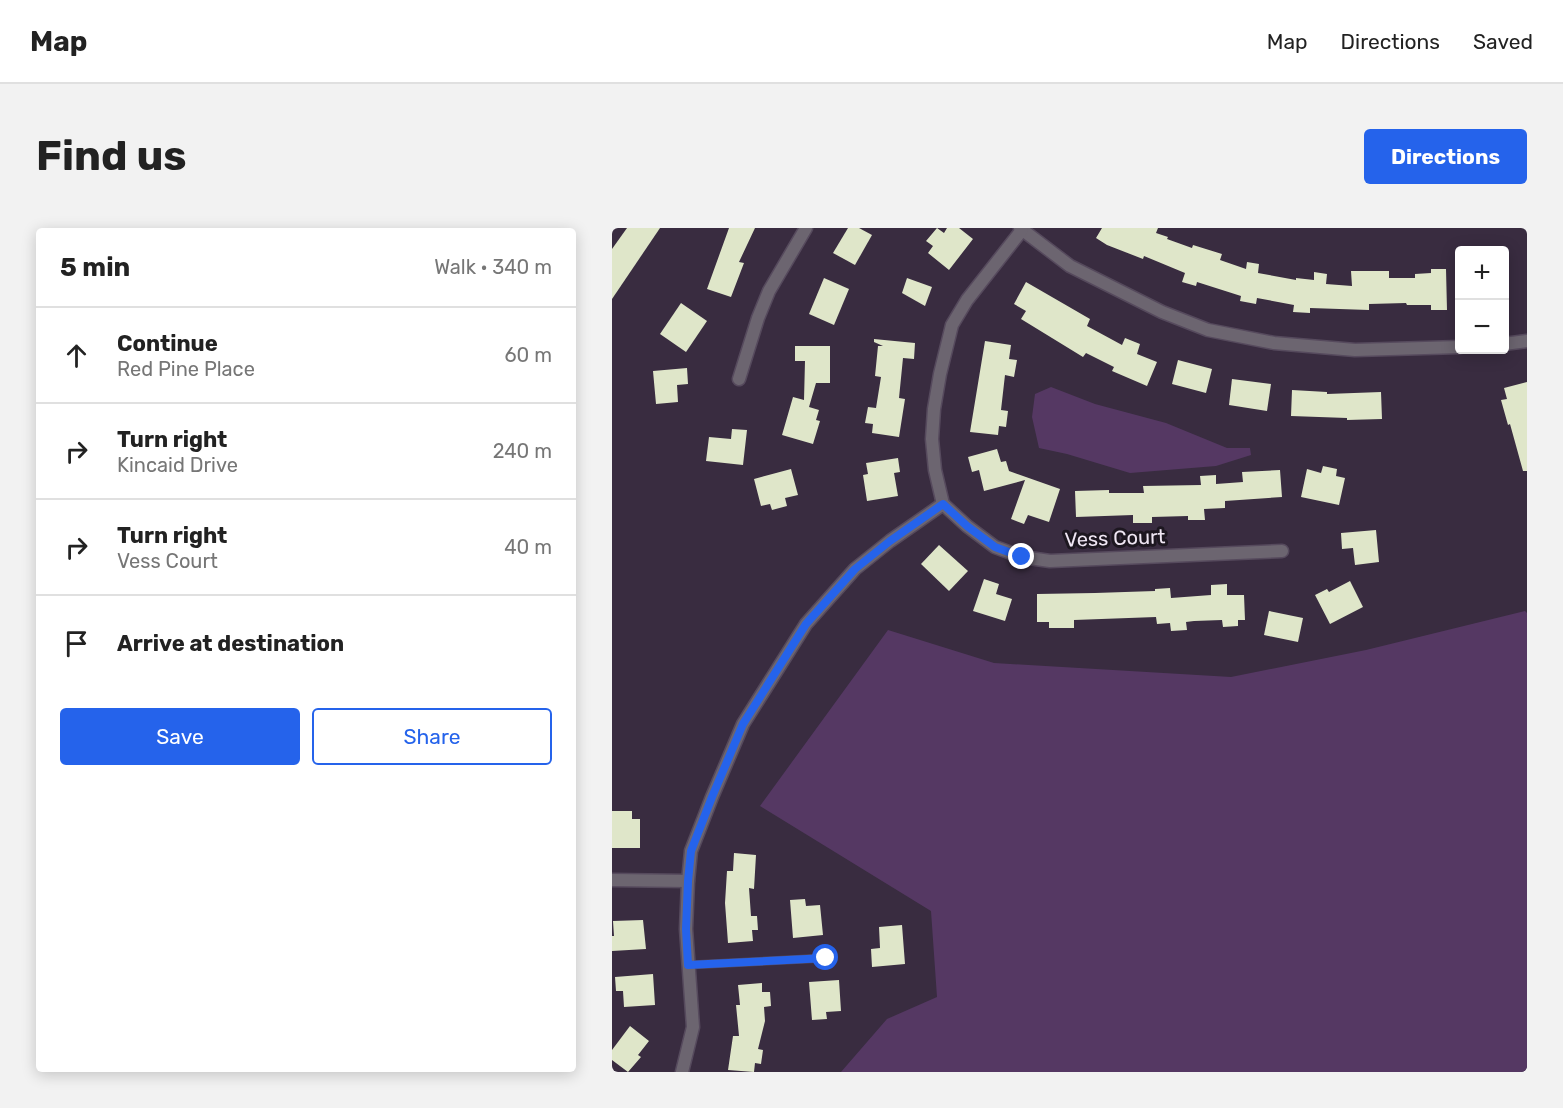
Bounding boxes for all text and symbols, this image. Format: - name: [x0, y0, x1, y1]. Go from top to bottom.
- text: Map: [30, 25, 87, 58]
- text: Map: [1267, 29, 1308, 54]
- text: Directions: [1341, 29, 1440, 54]
- text: Saved: [1473, 29, 1533, 54]
- button: Directions: [1364, 129, 1527, 184]
- text: Find us: [36, 131, 187, 181]
- map controls: [1455, 246, 1509, 354]
- button: +: [1455, 246, 1509, 300]
- text: 5 min: [60, 252, 130, 283]
- text: Walk · 340 m: [434, 255, 552, 279]
- button: −: [1455, 300, 1509, 354]
- text: Continue: [117, 330, 218, 357]
- icon: ahead: [60, 339, 93, 372]
- text: 60 m: [505, 343, 552, 367]
- text: Red Pine Place: [117, 357, 255, 381]
- text: Turn right: [117, 426, 227, 453]
- icon: right: [60, 435, 93, 468]
- text: 240 m: [493, 439, 552, 463]
- text: Kincaid Drive: [117, 453, 238, 477]
- text: Turn right: [117, 522, 227, 549]
- street label: Vess Court: [1064, 524, 1166, 552]
- icon: right: [60, 531, 93, 564]
- text: 40 m: [504, 535, 552, 559]
- route end: [1008, 543, 1034, 569]
- text: Vess Court: [117, 549, 218, 573]
- icon: arrive: [60, 627, 93, 660]
- text: Arrive at destination: [117, 630, 344, 657]
- button: Save: [60, 708, 300, 765]
- button: Share: [312, 708, 552, 765]
- route start: [812, 944, 838, 970]

